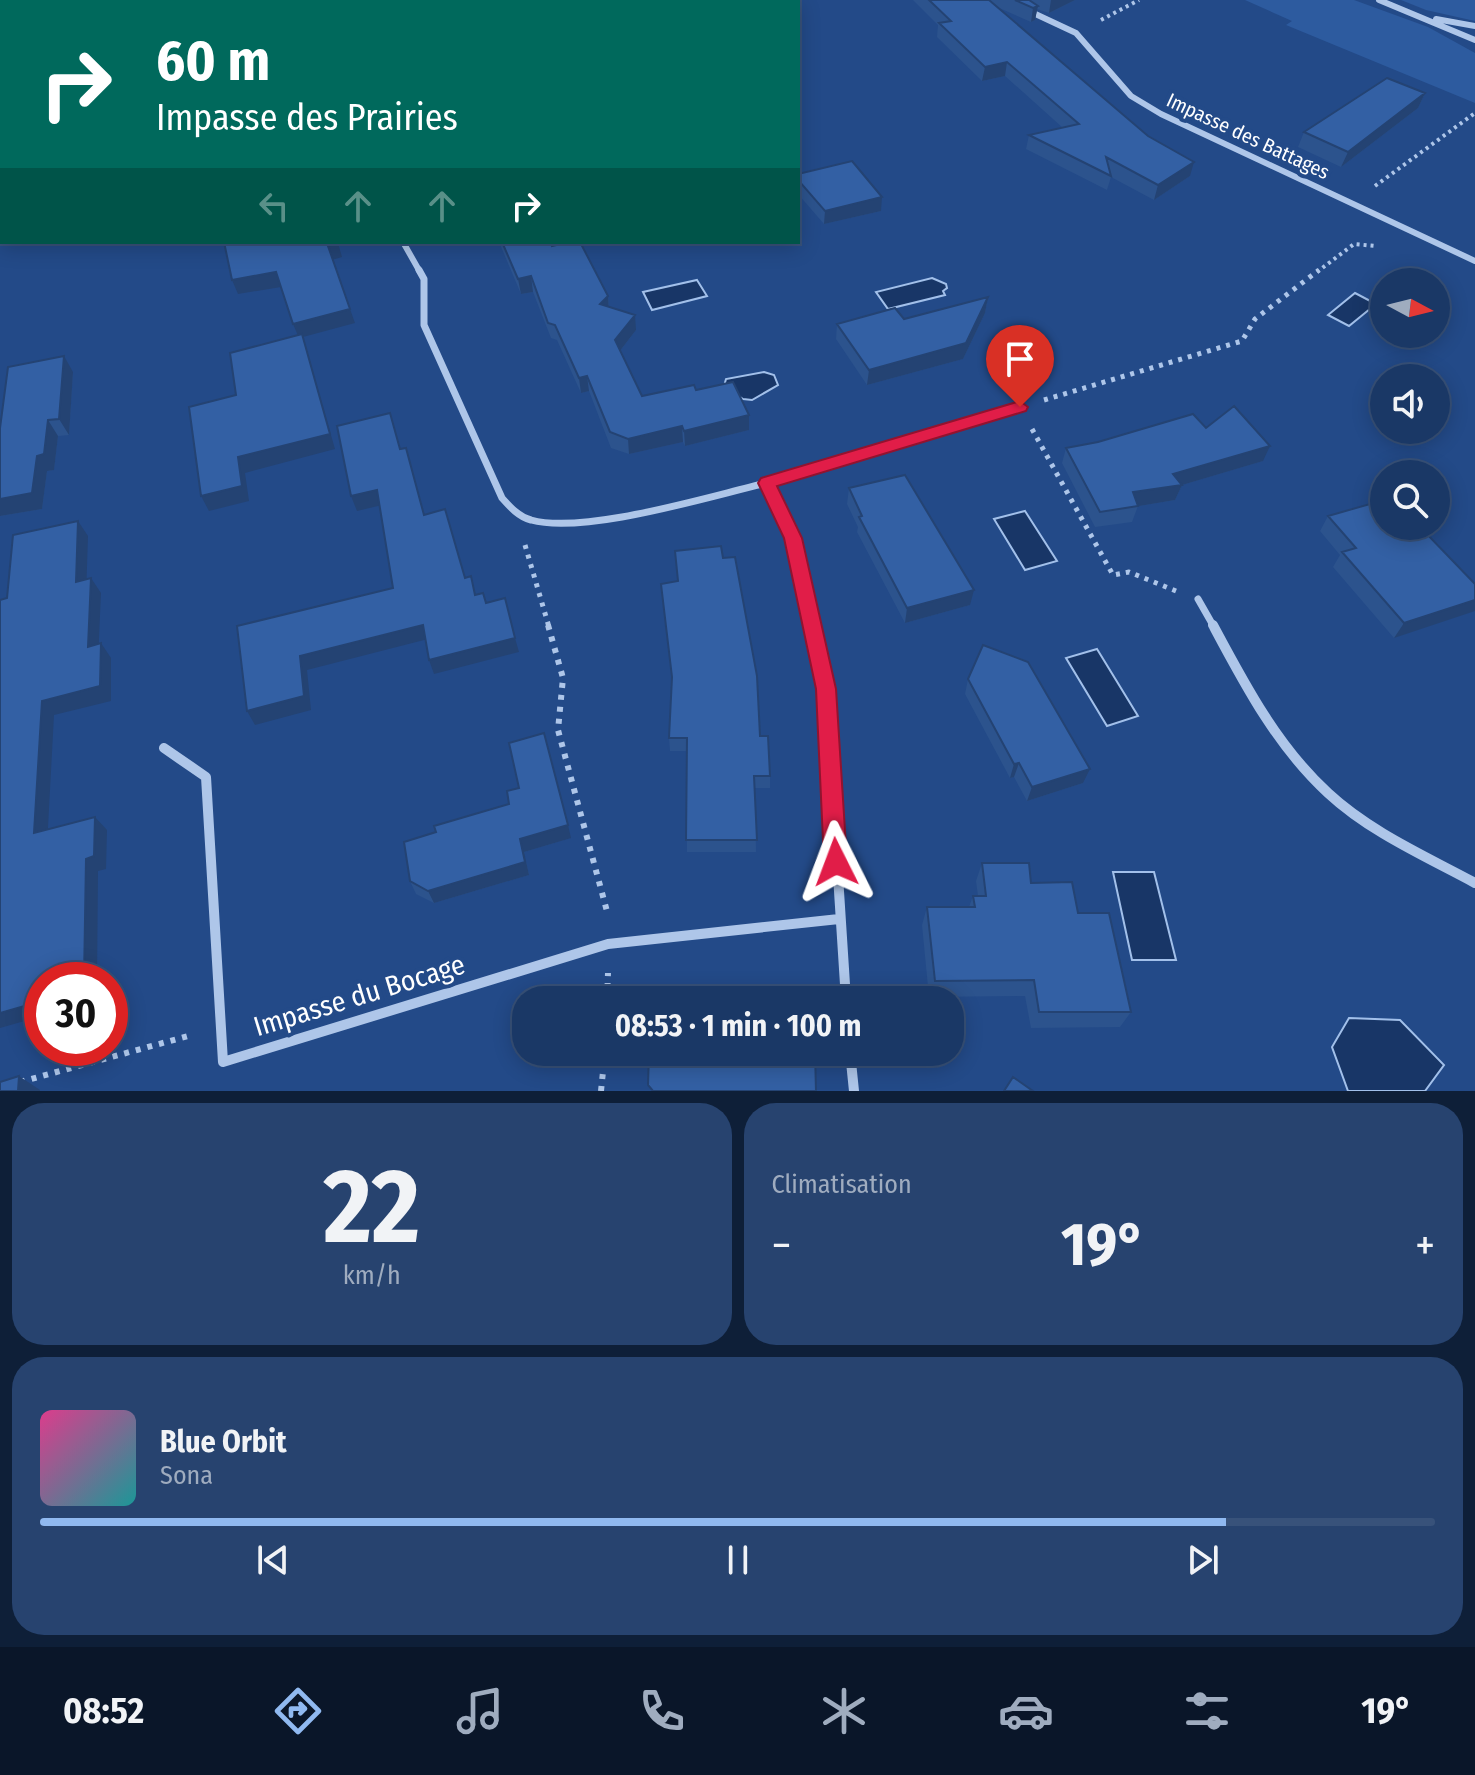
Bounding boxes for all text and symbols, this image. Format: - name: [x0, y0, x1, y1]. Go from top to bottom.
- text: 60 m: [156, 28, 270, 95]
- icon: right: [24, 32, 128, 136]
- street label: Impasse des Battages: [1163, 88, 1333, 184]
- text: Impasse des Prairies: [156, 96, 458, 140]
- icon: left: [252, 184, 296, 228]
- icon: ahead: [336, 184, 380, 228]
- icon: ahead: [420, 184, 464, 228]
- icon: right: [504, 184, 548, 228]
- north arrow: [1370, 268, 1450, 348]
- map controls: [1370, 268, 1450, 540]
- pin: [986, 325, 1054, 407]
- icon: arrive: [998, 337, 1042, 381]
- button: sound: [1370, 364, 1450, 444]
- button: search: [1370, 460, 1450, 540]
- position arrow: [794, 820, 878, 904]
- street label: Impasse du Bocage: [250, 948, 469, 1043]
- speed limit sign: 30: [24, 962, 128, 1066]
- text: 08:53 · 1 min · 100 m: [615, 1008, 861, 1044]
- text: 22: [324, 1145, 420, 1270]
- text: Climatisation: [772, 1169, 912, 1200]
- text: 19°: [1061, 1209, 1145, 1281]
- text: −: [772, 1219, 791, 1272]
- text: +: [1415, 1219, 1435, 1272]
- text: km/h: [343, 1260, 401, 1291]
- text: Blue Orbit: [160, 1424, 286, 1460]
- text: Sona: [160, 1460, 213, 1491]
- icon: previous: [251, 1538, 295, 1582]
- icon: pause: [716, 1538, 760, 1582]
- icon: next: [1181, 1538, 1225, 1582]
- icon: directions: [270, 1683, 326, 1739]
- icon: music: [452, 1683, 508, 1739]
- icon: phone: [634, 1683, 690, 1739]
- icon: climate: [816, 1683, 872, 1739]
- icon: car: [998, 1683, 1054, 1739]
- icon: filters: [1179, 1683, 1235, 1739]
- text: 08:52: [63, 1689, 144, 1733]
- text: 19°: [1361, 1689, 1412, 1733]

